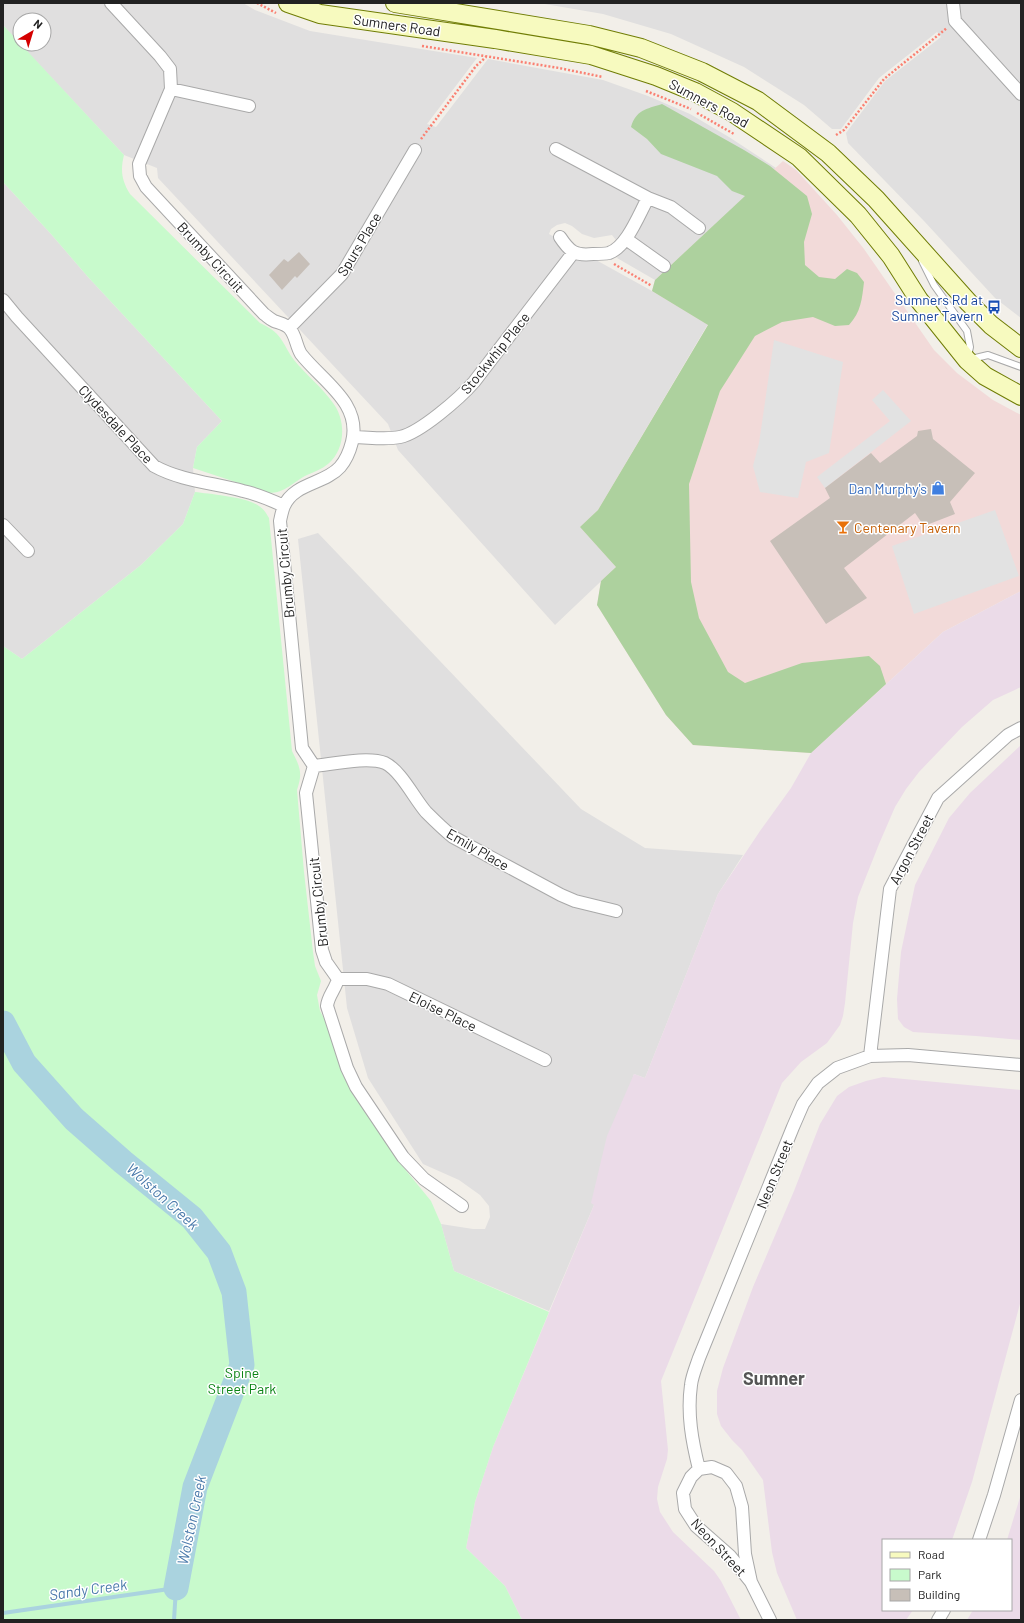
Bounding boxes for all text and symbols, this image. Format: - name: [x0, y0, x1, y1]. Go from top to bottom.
- street label: Sumners Road: [352, 10, 442, 40]
- north arrow: [12, 12, 52, 52]
- text: N: [32, 16, 45, 31]
- street label: Sumners Road: [666, 75, 752, 131]
- street label: Spurs Place: [333, 209, 385, 279]
- street label: Brumby Circuit: [174, 218, 248, 296]
- place label: Sumners Rd at Sumner Tavern: [892, 291, 983, 324]
- bus stop icon: Sumners Rd at Sumner Tavern: [986, 299, 1002, 315]
- street label: Stockwhip Place: [457, 309, 533, 397]
- street label: Clydesdale Place: [75, 381, 157, 467]
- place label: Dan Murphy's: [849, 480, 927, 497]
- shop icon: Dan Murphy's: [930, 480, 946, 496]
- bar icon: Centenary Tavern: [835, 519, 851, 535]
- place label: Centenary Tavern: [854, 519, 961, 536]
- street label: Brumby Circuit: [273, 527, 297, 619]
- street label: Argon Street: [885, 811, 937, 887]
- street label: Emily Place: [444, 824, 512, 874]
- street label: Brumby Circuit: [305, 856, 331, 948]
- street label: Eloise Place: [406, 987, 480, 1035]
- street label: Neon Street: [752, 1137, 796, 1211]
- water label: Wolston Creek: [123, 1159, 203, 1234]
- park label: Spine Street Park: [208, 1364, 276, 1397]
- district label: Sumner: [743, 1367, 805, 1389]
- water label: Wolston Creek: [173, 1473, 209, 1566]
- street label: Neon Street: [688, 1514, 750, 1580]
- legend: [882, 1539, 1012, 1611]
- text: Road: [918, 1547, 945, 1561]
- text: Park: [918, 1567, 942, 1581]
- water label: Sandy Creek: [48, 1575, 129, 1603]
- text: Building: [918, 1587, 960, 1601]

